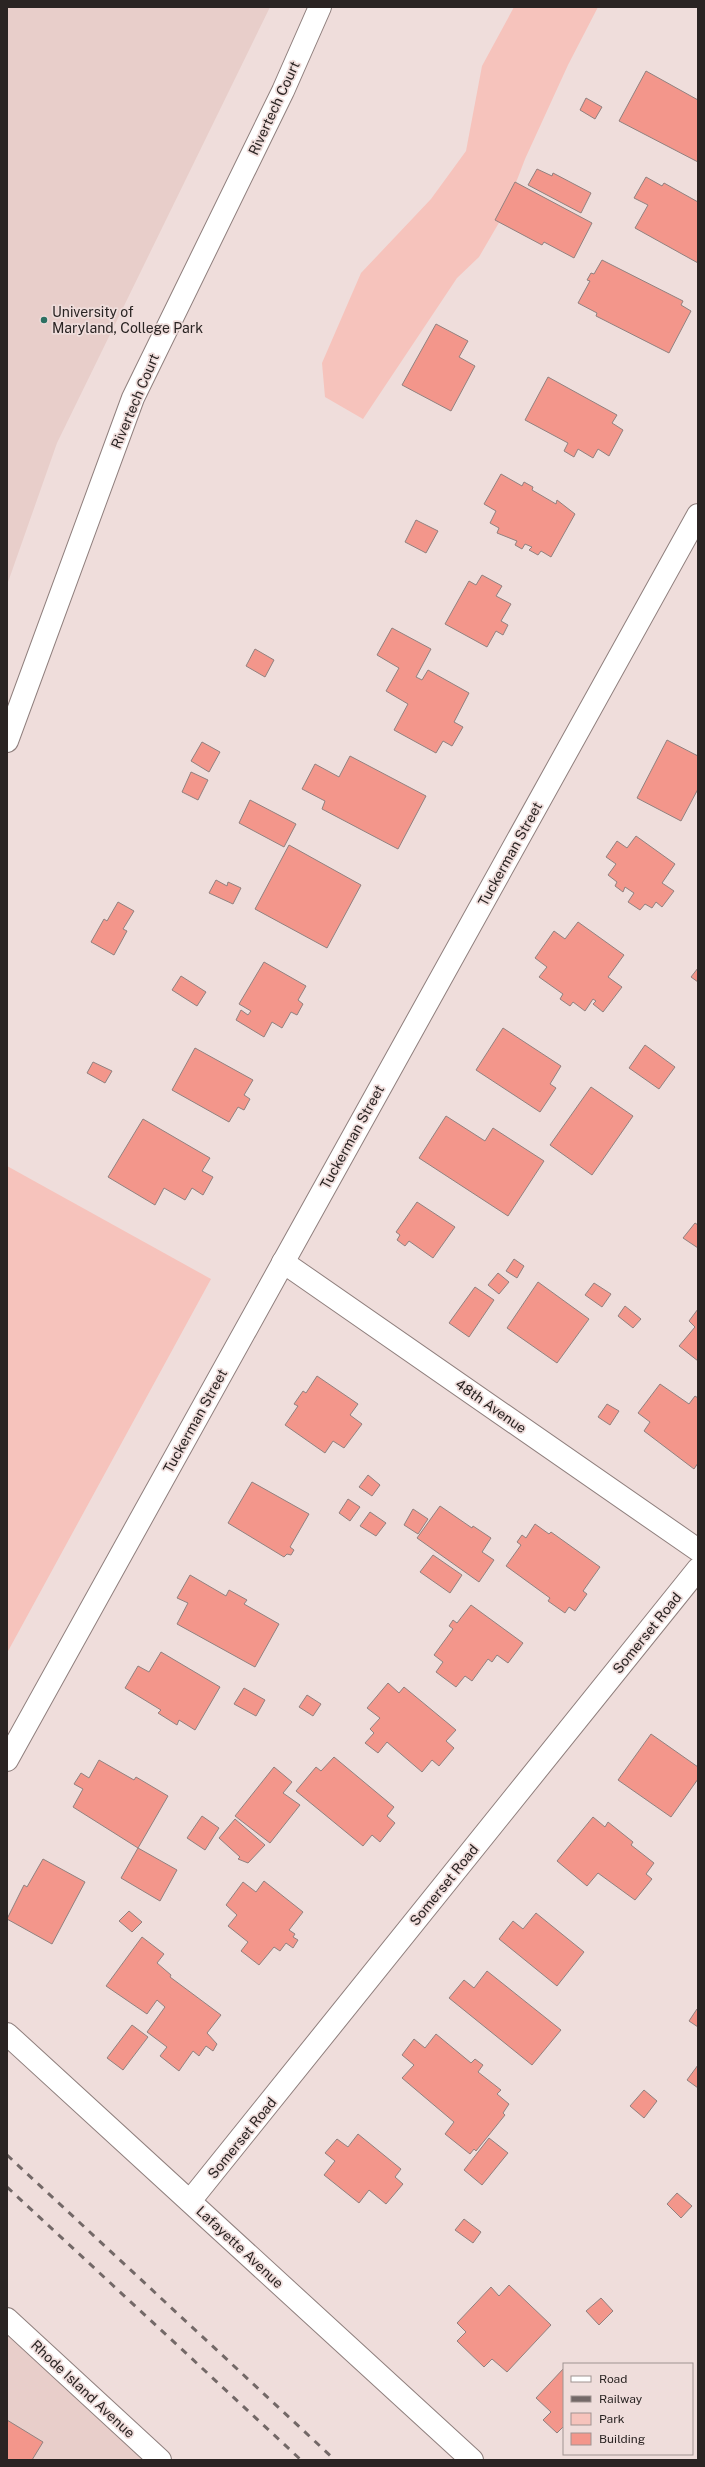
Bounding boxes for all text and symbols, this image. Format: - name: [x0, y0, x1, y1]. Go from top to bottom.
- street label: Rivertech Court: [245, 59, 303, 157]
- place label: University of Maryland, College Park: [52, 304, 203, 336]
- marker: University of Maryland, College Park: [39, 315, 49, 325]
- street label: Rivertech Court: [108, 351, 162, 451]
- street label: Tuckerman Street: [475, 799, 545, 909]
- street label: Tuckerman Street: [317, 1082, 387, 1192]
- street label: Tuckerman Street: [160, 1366, 230, 1476]
- street label: 48th Avenue: [452, 1376, 530, 1436]
- street label: Somerset Road: [609, 1589, 685, 1677]
- street label: Somerset Road: [406, 1841, 482, 1929]
- street label: Somerset Road: [204, 2094, 280, 2182]
- street label: Lafayette Avenue: [193, 2203, 287, 2291]
- street label: Rhode Island Avenue: [28, 2337, 138, 2441]
- legend: [563, 2363, 693, 2455]
- text: Road: [599, 2372, 627, 2386]
- text: Railway: [599, 2392, 643, 2406]
- text: Park: [599, 2412, 625, 2426]
- text: Building: [599, 2432, 645, 2446]

